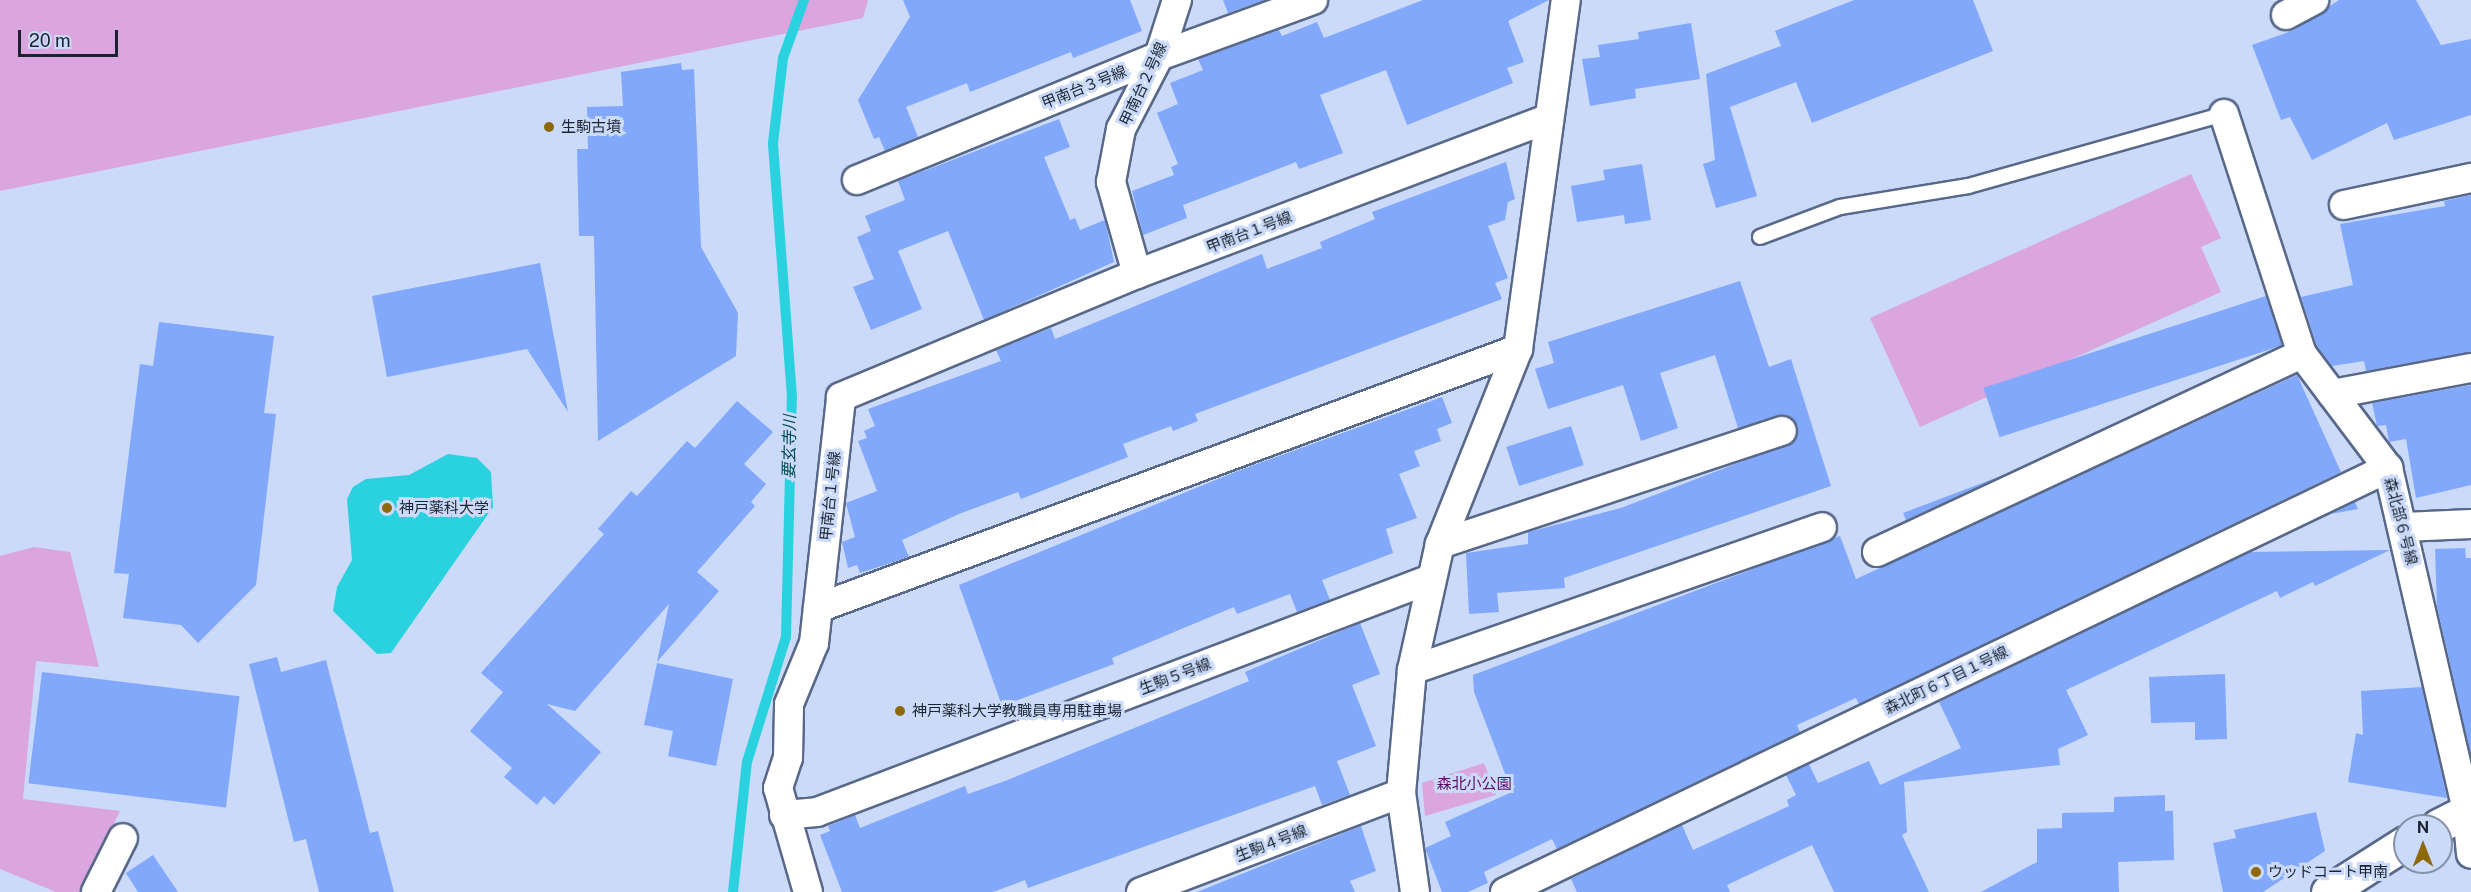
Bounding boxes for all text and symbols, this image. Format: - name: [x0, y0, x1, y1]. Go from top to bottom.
- scale bar: [21, 18, 122, 56]
- text: 20 m: [29, 30, 71, 51]
- street label: 甲南台２号線: [1116, 39, 1170, 129]
- street label: 甲南台３号線: [1039, 62, 1129, 112]
- place label: 生駒古墳: [561, 118, 621, 136]
- marker: 生駒古墳: [542, 120, 556, 134]
- street label: 甲南台１号線: [1204, 207, 1294, 257]
- water label: 要玄寺川: [780, 415, 800, 479]
- street label: 甲南台１号線: [816, 450, 844, 542]
- street label: 森北部６号線: [2381, 475, 2421, 567]
- place label: 神戸薬科大学: [399, 499, 489, 517]
- marker: 神戸薬科大学: [380, 501, 394, 515]
- street label: 森北町６丁目１号線: [1881, 642, 2011, 718]
- street label: 生駒５号線: [1137, 654, 1213, 698]
- place label: 神戸薬科大学教職員専用駐車場: [912, 702, 1122, 720]
- marker: 神戸薬科大学教職員専用駐車場: [893, 704, 907, 718]
- park label: 森北小公園: [1437, 775, 1511, 793]
- north arrow: [2393, 814, 2453, 874]
- text: N: [2417, 818, 2429, 837]
- street label: 生駒４号線: [1233, 821, 1309, 865]
- place label: ウッドコート甲南: [2268, 863, 2388, 881]
- marker: ウッドコート甲南: [2249, 865, 2263, 879]

